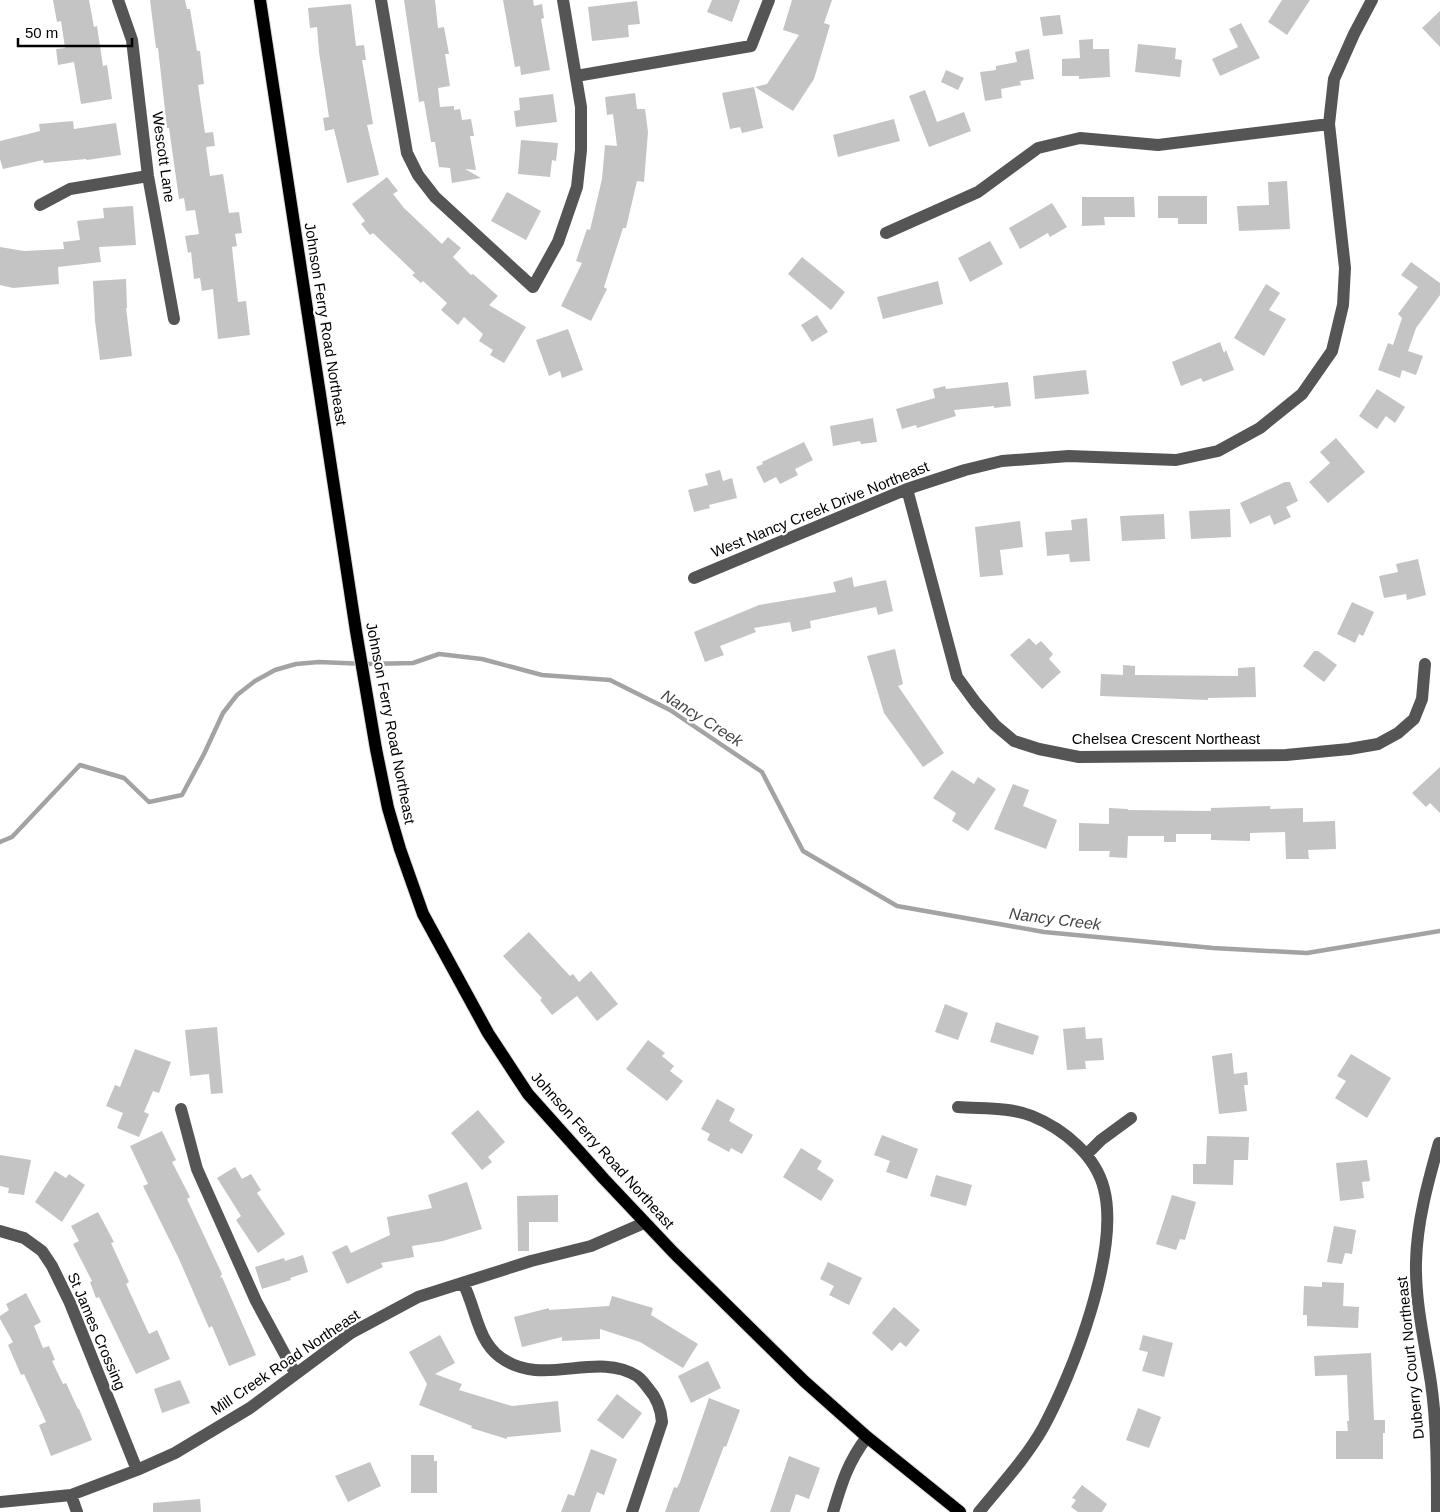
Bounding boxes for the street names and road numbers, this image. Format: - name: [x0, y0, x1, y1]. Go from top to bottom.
- street label: Wescott Lane: [149, 111, 179, 203]
- street label: Johnson Ferry Road Northeast: [302, 221, 351, 427]
- street label: West Nancy Creek Drive Northeast: [709, 457, 932, 561]
- street label: Johnson Ferry Road Northeast: [363, 621, 419, 826]
- street label: Chelsea Crescent Northeast: [1072, 730, 1261, 747]
- street label: Johnson Ferry Road Northeast: [528, 1068, 678, 1233]
- street label: St James Crossing: [65, 1270, 129, 1392]
- street label: Duberry Court Northeast: [1393, 1275, 1427, 1440]
- street label: Mill Creek Road Northeast: [207, 1305, 363, 1418]

